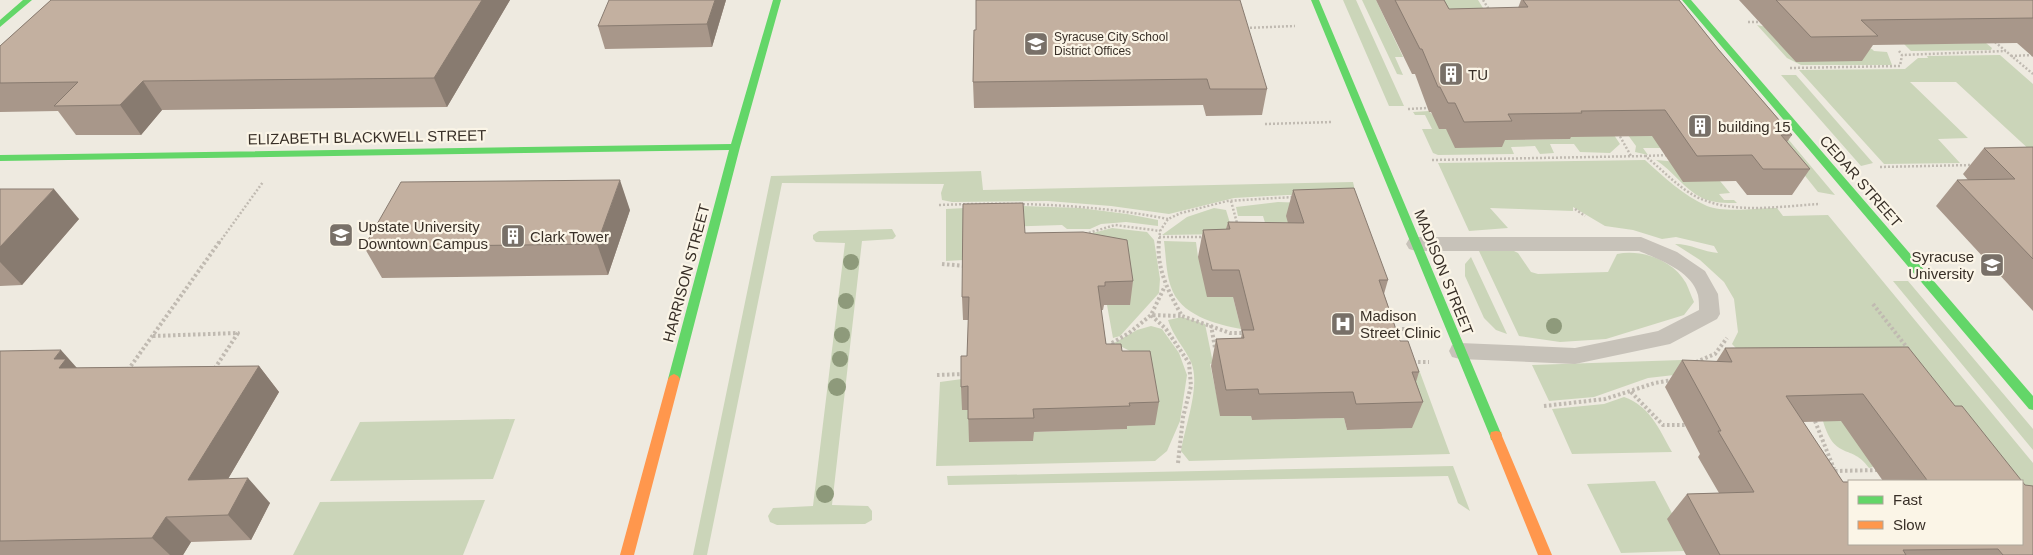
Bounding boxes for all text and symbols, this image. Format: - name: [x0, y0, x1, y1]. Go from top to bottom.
- place label: Syracuse City School District Offices: [1054, 30, 1168, 58]
- school or university icon: Syracuse City School District Offices: [1023, 31, 1049, 57]
- building icon: TU: [1438, 61, 1464, 87]
- place label: TU: [1468, 66, 1488, 83]
- building icon: building 15: [1687, 113, 1713, 139]
- place label: building 15: [1718, 118, 1791, 135]
- street label: ELIZABETH BLACKWELL STREET: [248, 126, 486, 148]
- street label: CEDAR STREET: [1817, 132, 1905, 230]
- street label: HARRISON STREET: [659, 202, 713, 344]
- street label: MADISON STREET: [1411, 207, 1477, 337]
- place label: Upstate University Downtown Campus: [358, 218, 488, 252]
- school or university icon: Upstate University Downtown Campus: [328, 222, 354, 248]
- building icon: Clark Tower: [500, 223, 526, 249]
- place label: Clark Tower: [530, 228, 609, 245]
- place label: Syracuse University: [1908, 248, 1974, 282]
- school or university icon: Syracuse University: [1979, 252, 2005, 278]
- place label: Madison Street Clinic: [1360, 307, 1441, 341]
- hospital icon: Madison Street Clinic: [1330, 311, 1356, 337]
- legend: [1848, 480, 2023, 545]
- text: Fast: [1893, 491, 1923, 508]
- text: Slow: [1893, 516, 1926, 533]

